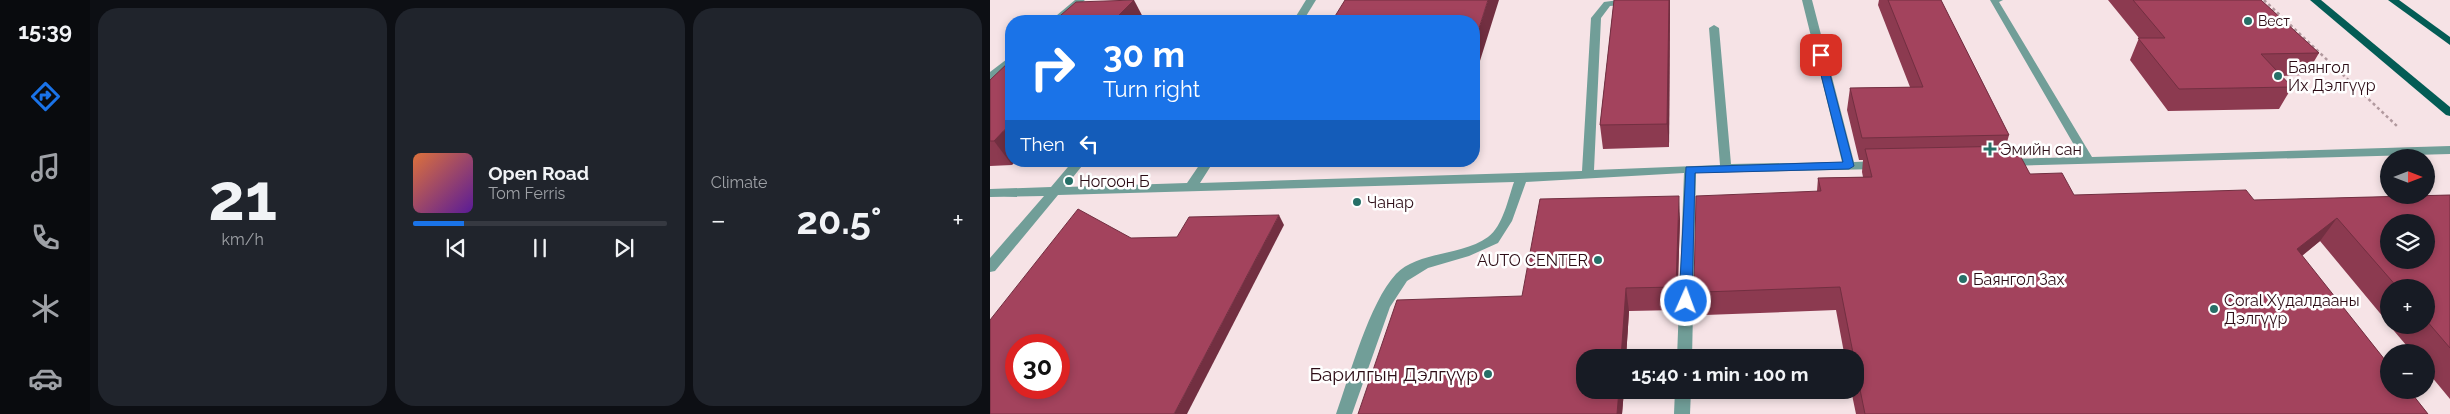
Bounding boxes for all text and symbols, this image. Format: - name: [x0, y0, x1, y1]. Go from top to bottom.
- place label: Вест: [2258, 13, 2290, 29]
- marker: Вест: [2242, 15, 2254, 27]
- text: 15:39: [18, 18, 72, 44]
- text: 30 m: [1103, 34, 1185, 75]
- pin: [1800, 34, 1842, 76]
- icon: right: [1020, 35, 1085, 100]
- icon: arrive: [1807, 41, 1835, 69]
- place label: Баянгол Их Дэлгүүр: [2288, 58, 2376, 95]
- marker: Баянгол Их Дэлгүүр: [2272, 70, 2284, 82]
- text: Turn right: [1103, 76, 1200, 102]
- icon: directions: [28, 79, 63, 114]
- icon: left: [1075, 130, 1103, 158]
- text: Then: [1020, 133, 1065, 155]
- place label: Эмийн сан: [2000, 140, 2082, 159]
- marker: Эмийн сан: [1984, 143, 1996, 155]
- north arrow: [2380, 149, 2435, 204]
- map controls: [2380, 149, 2435, 399]
- icon: music: [28, 150, 63, 185]
- text: 21: [208, 159, 277, 235]
- text: Open Road: [488, 162, 589, 184]
- place label: Ногоон Б: [1079, 172, 1150, 191]
- text: Climate: [711, 173, 767, 192]
- marker: Ногоон Б: [1063, 175, 1075, 187]
- text: Tom Ferris: [488, 184, 565, 203]
- place label: Чанар: [1367, 193, 1414, 212]
- marker: Чанар: [1351, 196, 1363, 208]
- text: 20.5°: [796, 198, 882, 243]
- text: −: [711, 204, 726, 237]
- text: +: [952, 204, 964, 237]
- button: layers: [2380, 214, 2435, 269]
- icon: phone: [28, 220, 63, 255]
- text: km/h: [222, 230, 264, 249]
- icon: previous: [442, 234, 470, 262]
- icon: pause: [526, 234, 554, 262]
- icon: next: [610, 234, 638, 262]
- place label: AUTO CENTER: [1477, 251, 1588, 270]
- marker: AUTO CENTER: [1592, 254, 1604, 266]
- place label: Баянгол Зах: [1973, 270, 2064, 289]
- marker: Баянгол Зах: [1957, 273, 1969, 285]
- position arrow: [1659, 274, 1711, 326]
- button: +: [2380, 279, 2435, 334]
- icon: climate: [28, 291, 63, 326]
- place label: Coral Худалдааны Дэлгүүр: [2224, 291, 2360, 328]
- marker: Coral Худалдааны Дэлгүүр: [2208, 303, 2220, 315]
- speed limit sign: 30: [1005, 334, 1070, 399]
- button: −: [2380, 344, 2435, 399]
- icon: car: [28, 361, 63, 396]
- place label: Барилгын Дэлгүүр: [1310, 363, 1478, 385]
- text: 15:40 · 1 min · 100 m: [1632, 363, 1808, 385]
- marker: Барилгын Дэлгүүр: [1482, 368, 1494, 380]

